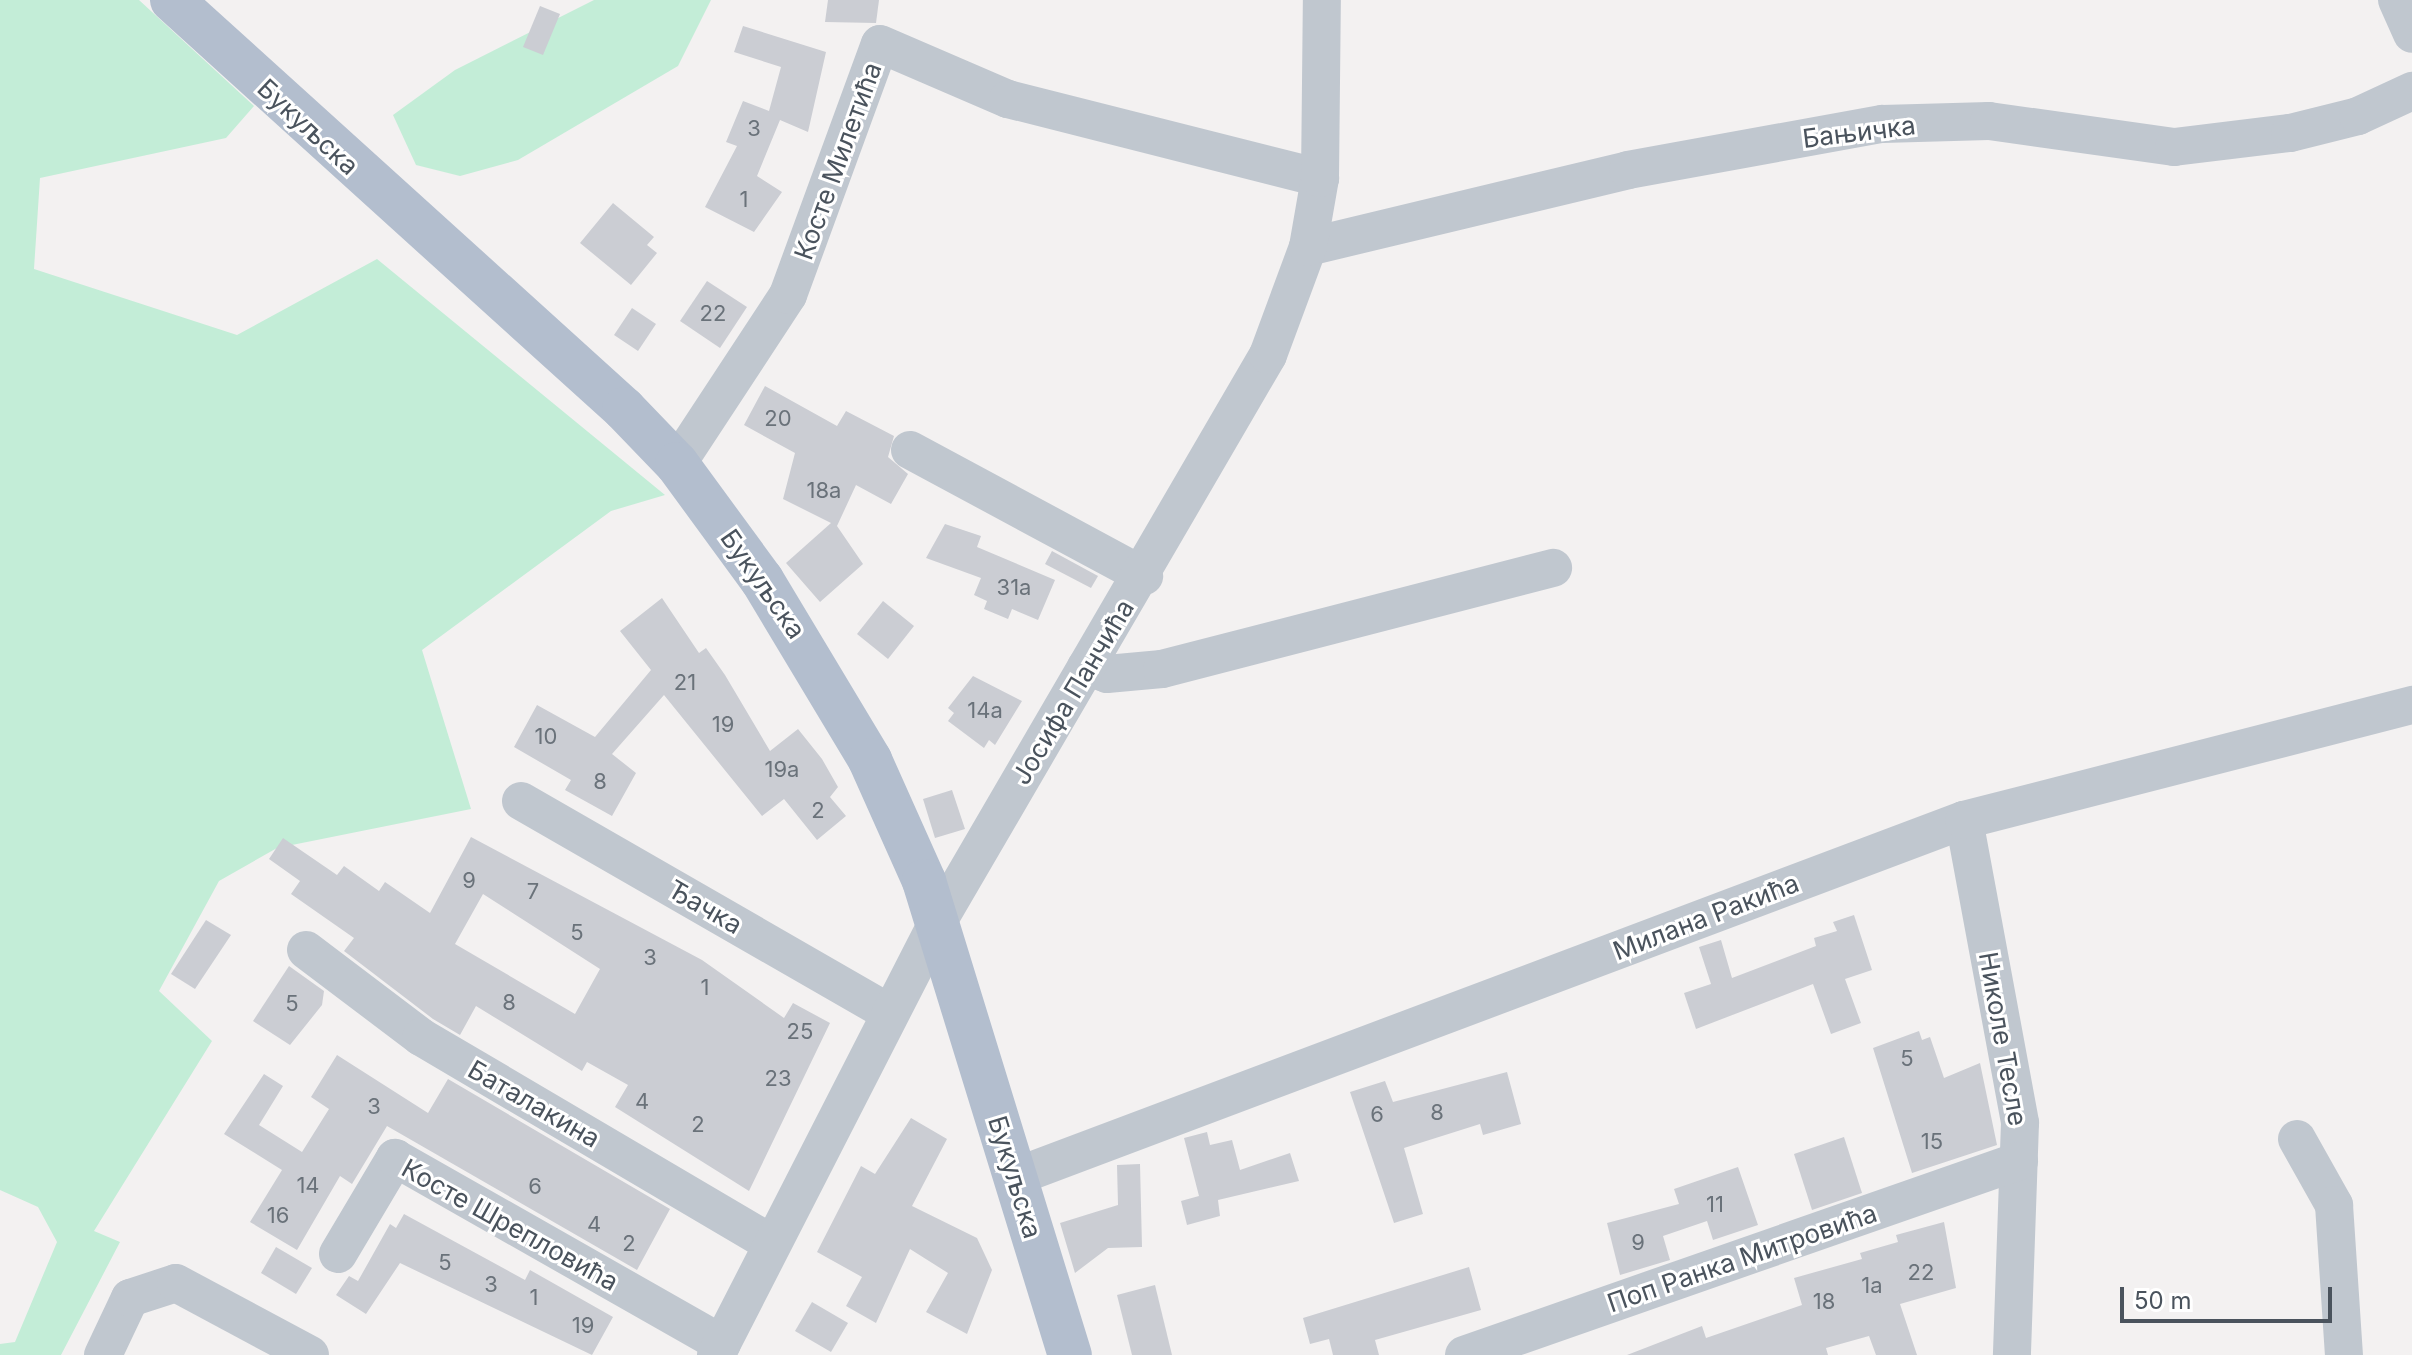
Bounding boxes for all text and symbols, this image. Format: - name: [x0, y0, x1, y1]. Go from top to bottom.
- street label: Косте Милетића: [788, 58, 888, 264]
- street label: Букуљска: [251, 72, 365, 182]
- street label: Бањичка: [1801, 110, 1917, 154]
- house number: 3: [747, 116, 761, 142]
- house number: 1: [740, 187, 748, 213]
- house number: 22: [700, 301, 726, 327]
- house number: 20: [764, 406, 792, 432]
- house number: 18a: [807, 478, 841, 504]
- street label: Букуљска: [714, 523, 812, 645]
- house number: 31a: [997, 575, 1031, 601]
- street label: Јосифа Панчића: [1005, 594, 1141, 790]
- house number: 21: [674, 670, 696, 696]
- house number: 14a: [967, 698, 1003, 724]
- house number: 19: [712, 712, 734, 738]
- house number: 10: [535, 724, 557, 750]
- house number: 19a: [765, 757, 799, 783]
- house number: 8: [593, 769, 607, 795]
- house number: 2: [811, 798, 825, 824]
- street label: Милана Ракића: [1609, 867, 1803, 967]
- house number: 9: [462, 868, 476, 894]
- street label: Ђачка: [662, 873, 748, 941]
- house number: 7: [527, 879, 539, 905]
- house number: 5: [570, 920, 584, 946]
- house number: 3: [643, 945, 657, 971]
- street label: Николе Тесле: [1972, 950, 2034, 1128]
- house number: 1: [701, 975, 709, 1001]
- house number: 8: [502, 990, 516, 1016]
- house number: 5: [285, 991, 299, 1017]
- house number: 25: [787, 1019, 813, 1045]
- house number: 5: [1900, 1046, 1914, 1072]
- street label: Баталакина: [463, 1054, 605, 1154]
- house number: 23: [764, 1066, 792, 1092]
- house number: 4: [635, 1089, 649, 1115]
- house number: 3: [367, 1094, 381, 1120]
- house number: 8: [1430, 1100, 1444, 1126]
- house number: 6: [1370, 1102, 1384, 1128]
- house number: 2: [691, 1112, 705, 1138]
- street label: Букуљска: [982, 1112, 1048, 1242]
- house number: 15: [1921, 1129, 1943, 1155]
- street label: Косте Шрепловића: [396, 1152, 624, 1298]
- house number: 14: [296, 1173, 320, 1199]
- house number: 6: [528, 1174, 542, 1200]
- house number: 11: [1706, 1192, 1724, 1218]
- street label: Поп Ранка Митровића: [1603, 1197, 1881, 1319]
- house number: 16: [267, 1203, 289, 1229]
- house number: 4: [587, 1212, 601, 1238]
- house number: 9: [1631, 1230, 1645, 1256]
- house number: 2: [622, 1231, 636, 1257]
- house number: 5: [438, 1250, 452, 1276]
- house number: 22: [1908, 1260, 1934, 1286]
- scale bar: [2124, 1271, 2336, 1321]
- house number: 3: [484, 1272, 498, 1298]
- house number: 1a: [1861, 1273, 1883, 1299]
- house number: 1: [530, 1285, 538, 1311]
- text: 50 m: [2134, 1286, 2192, 1315]
- house number: 18: [1813, 1289, 1835, 1315]
- house number: 19: [572, 1313, 594, 1339]

